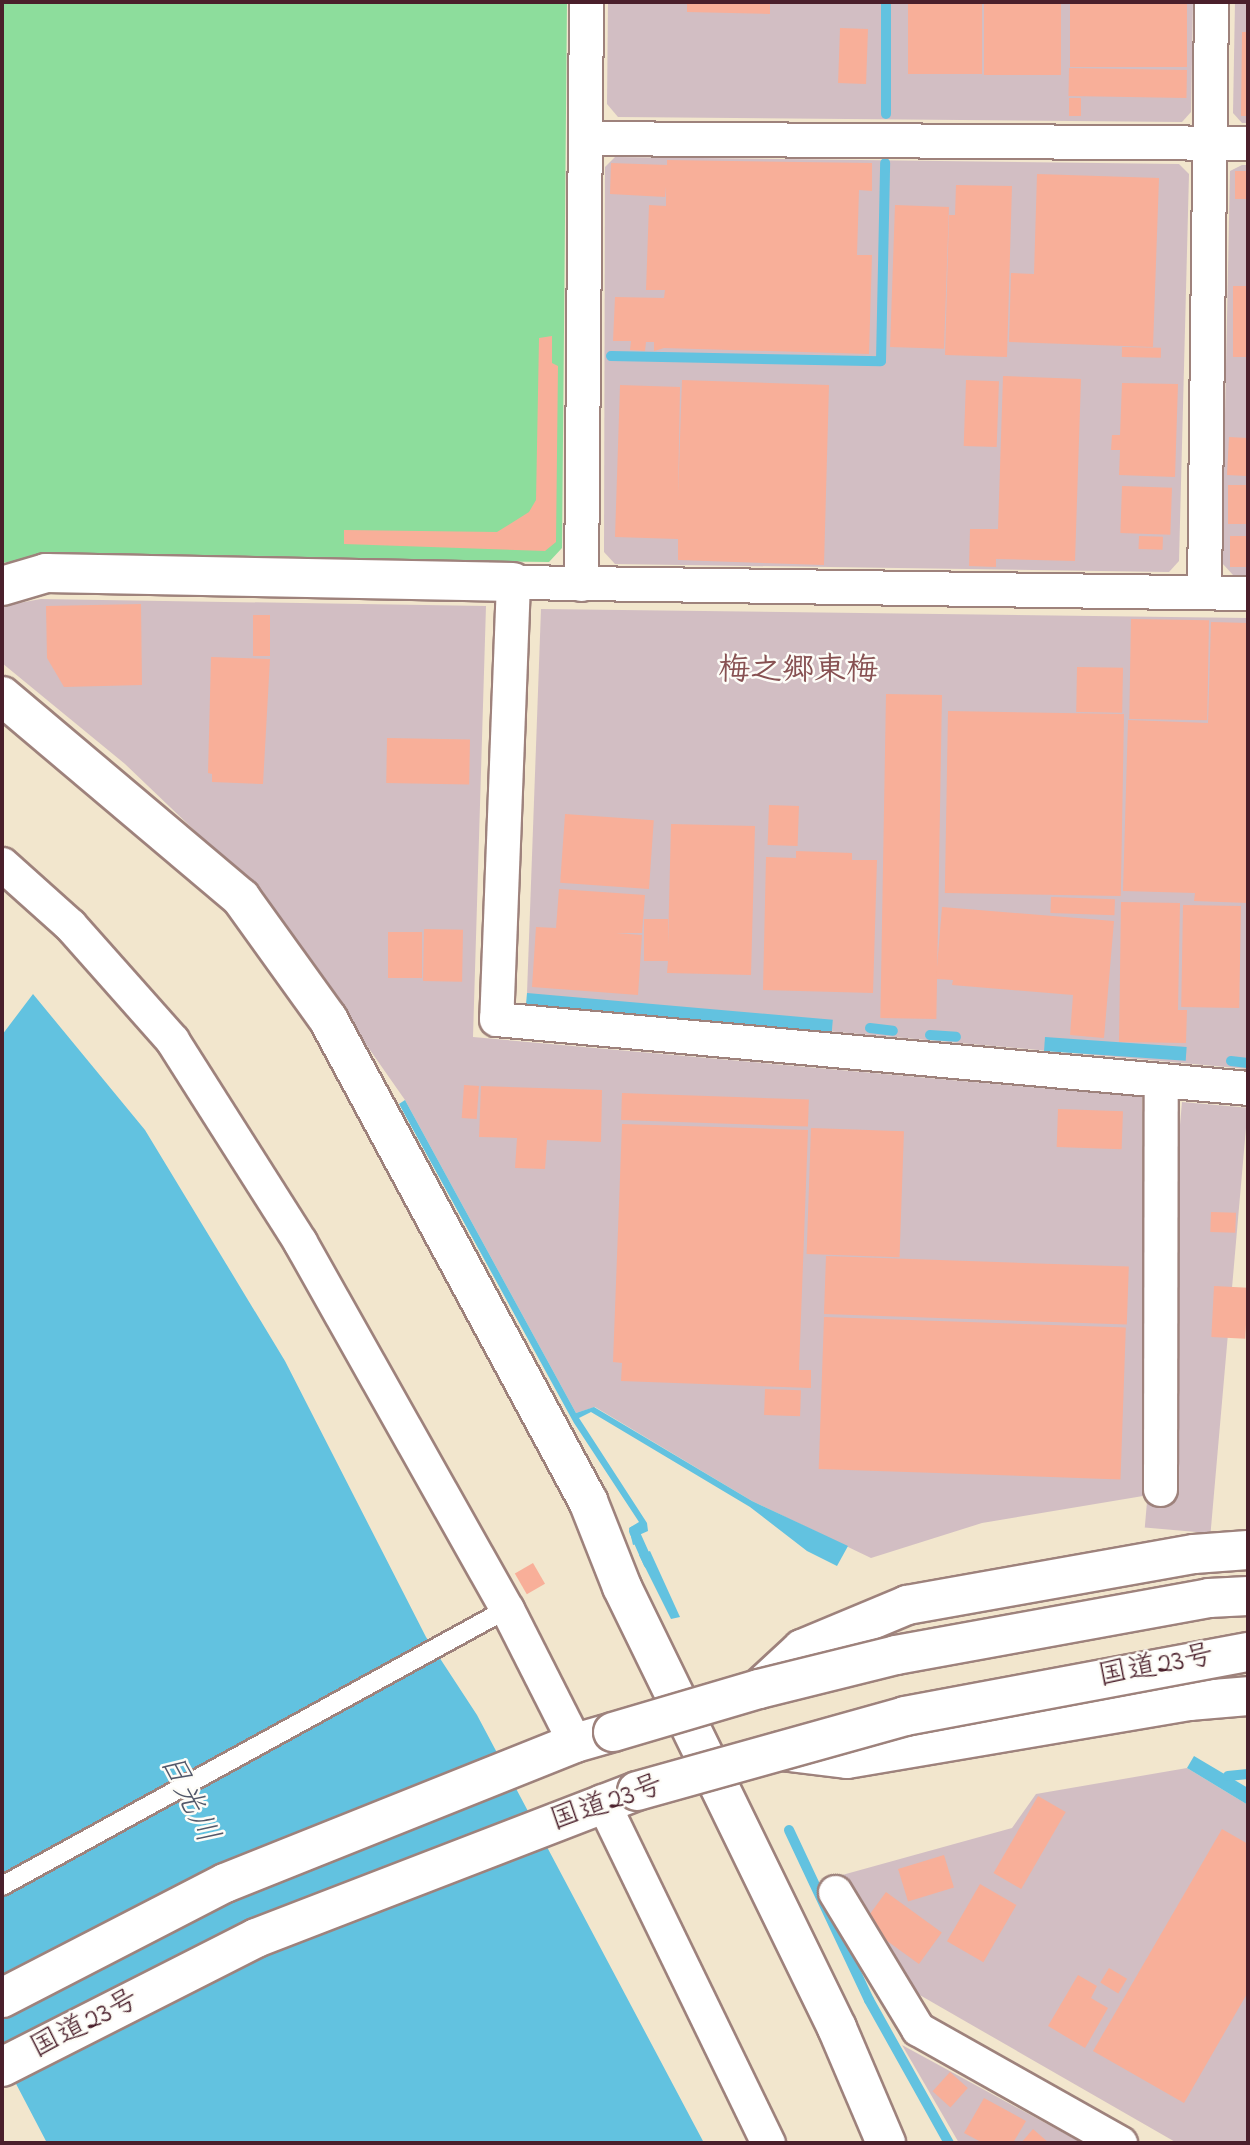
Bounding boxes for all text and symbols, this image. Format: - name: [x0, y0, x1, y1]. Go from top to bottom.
- district label: 梅之郷東梅: [718, 653, 878, 691]
- street label: 国道23号: [1095, 1638, 1217, 1696]
- water label: 日光川: [149, 1747, 225, 1851]
- street label: 国道23号: [546, 1768, 668, 1840]
- street label: 国道23号: [25, 1982, 145, 2068]

